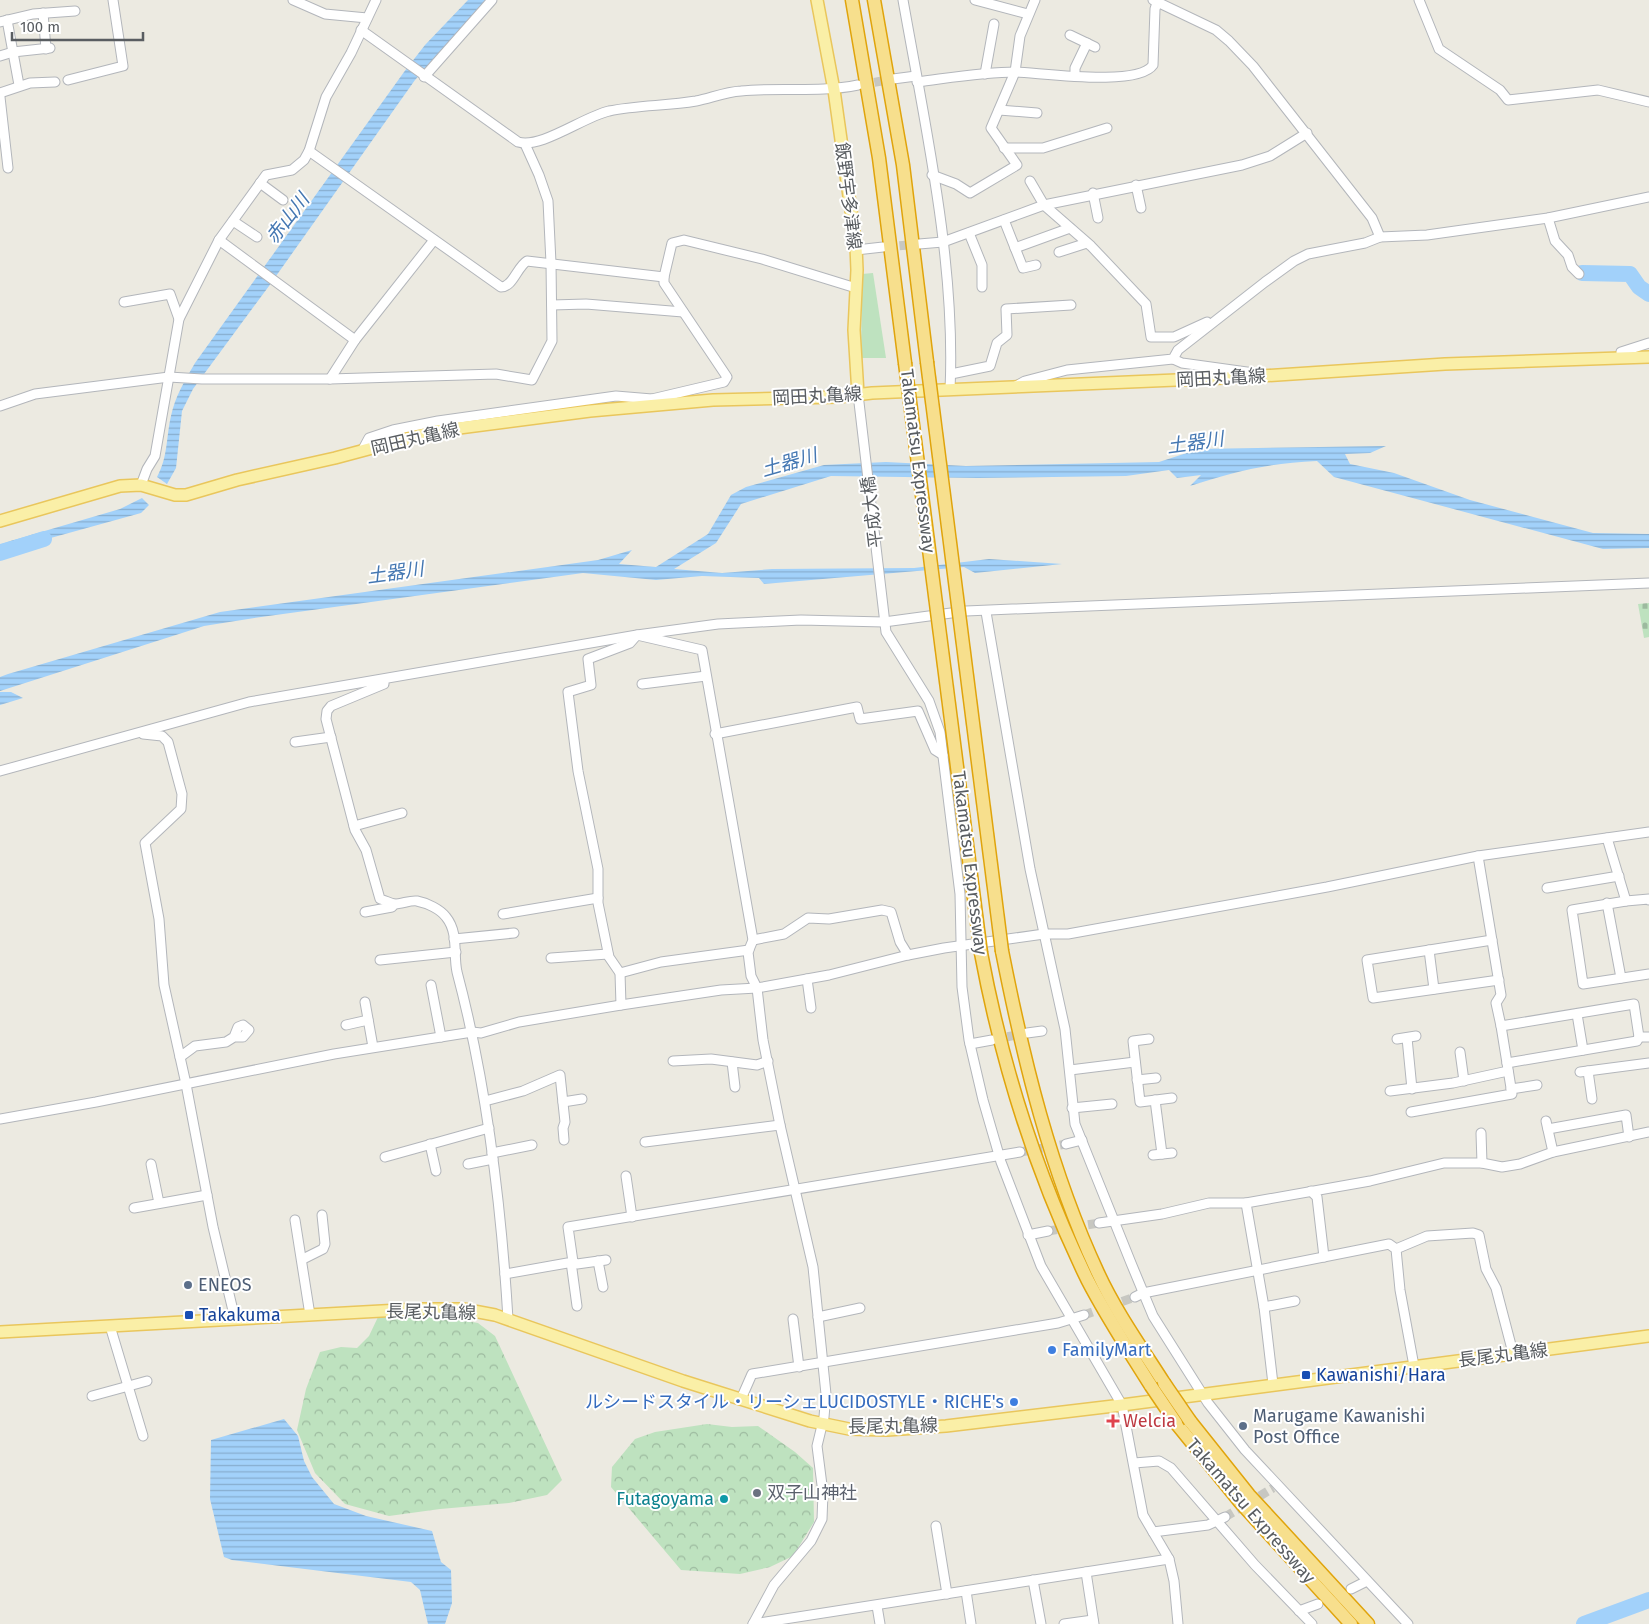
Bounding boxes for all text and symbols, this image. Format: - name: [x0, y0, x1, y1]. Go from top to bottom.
- scale bar: [12, 10, 144, 42]
- text: 100 m: [20, 18, 60, 36]
- street label: 飯野宇多津線: [831, 141, 865, 251]
- water label: 赤山川: [261, 187, 315, 248]
- street label: 岡田丸亀線: [1175, 365, 1267, 391]
- street label: Takamatsu Expressway: [896, 368, 940, 554]
- street label: 岡田丸亀線: [771, 383, 863, 409]
- street label: 岡田丸亀線: [369, 418, 461, 460]
- water label: 土器川: [1165, 427, 1227, 458]
- water label: 土器川: [759, 443, 822, 481]
- street label: 平成大橋: [857, 475, 887, 549]
- water label: 土器川: [365, 557, 427, 588]
- street label: Takamatsu Expressway: [948, 770, 992, 956]
- place label: ENEOS: [198, 1274, 252, 1296]
- marker: ENEOS: [182, 1279, 194, 1291]
- street label: 長尾丸亀線: [386, 1300, 476, 1324]
- place label: Takakuma: [199, 1304, 281, 1326]
- marker: Takakuma: [183, 1309, 195, 1321]
- place label: FamilyMart: [1062, 1339, 1152, 1361]
- street label: 長尾丸亀線: [1457, 1339, 1549, 1371]
- marker: FamilyMart: [1046, 1344, 1058, 1356]
- place label: Kawanishi/Hara: [1316, 1364, 1446, 1386]
- marker: Kawanishi/Hara: [1300, 1369, 1312, 1381]
- place label: ルシードスタイル・リーシェLUCIDOSTYLE・RICHE's: [585, 1391, 1004, 1413]
- marker: ルシードスタイル・リーシェLUCIDOSTYLE・RICHE's: [1008, 1396, 1020, 1408]
- place label: Marugame Kawanishi Post Office: [1253, 1405, 1425, 1448]
- place label: Welcia: [1123, 1410, 1176, 1432]
- street label: 長尾丸亀線: [848, 1414, 938, 1438]
- marker: Welcia: [1107, 1415, 1119, 1427]
- marker: Marugame Kawanishi Post Office: [1237, 1420, 1249, 1432]
- street label: Takamatsu Expressway: [1182, 1434, 1320, 1588]
- place label: 双子山神社: [767, 1482, 857, 1504]
- marker: 双子山神社: [751, 1487, 763, 1499]
- place label: Futagoyama: [616, 1488, 714, 1510]
- marker: Futagoyama: [718, 1493, 730, 1505]

